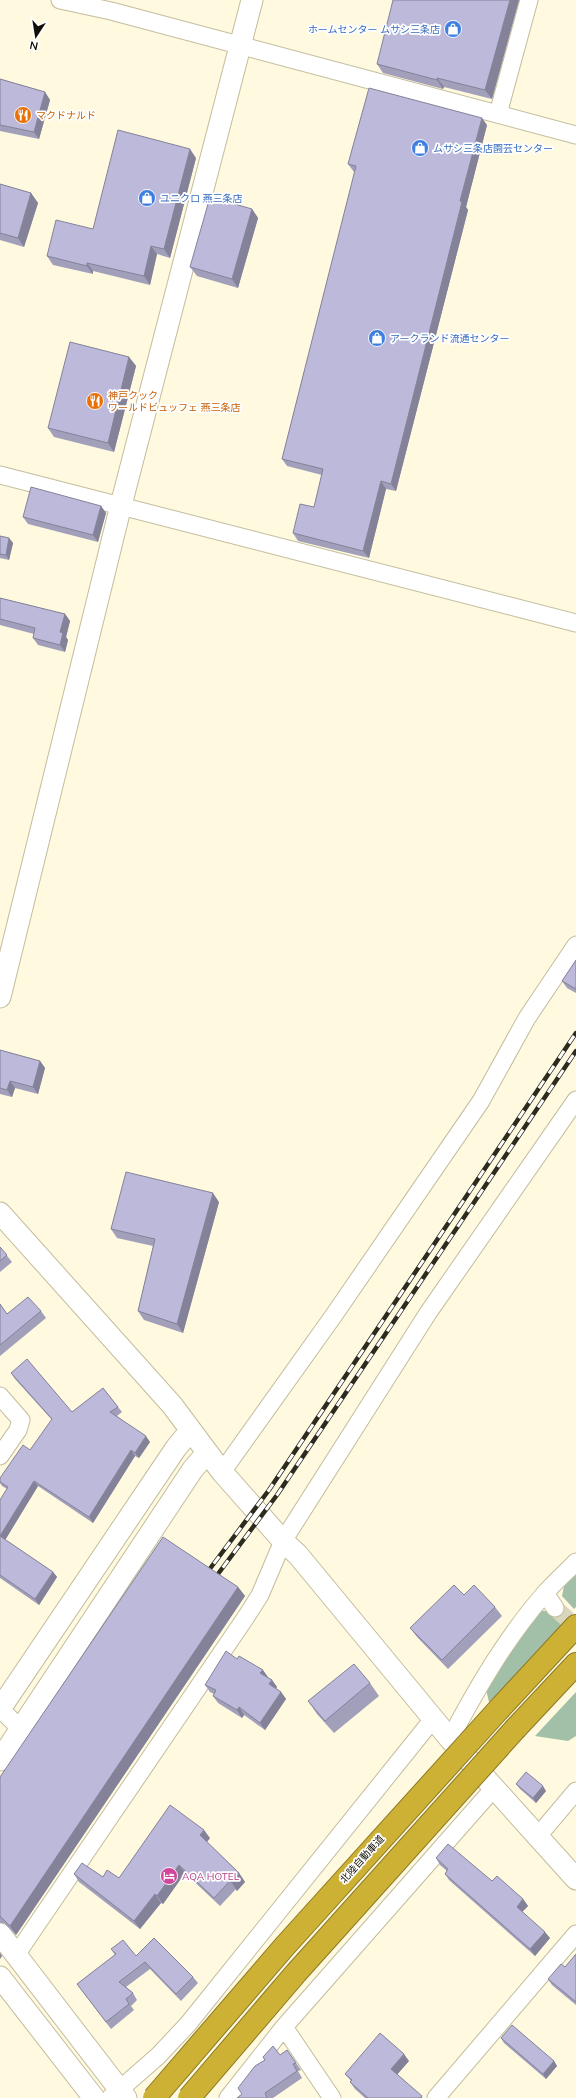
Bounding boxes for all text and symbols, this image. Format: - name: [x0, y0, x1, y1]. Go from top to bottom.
- north arrow: [16, 16, 56, 56]
- shop icon: ホームセンター ムサシ三条店: [443, 19, 463, 39]
- place label: ホームセンター ムサシ三条店: [308, 23, 440, 36]
- text: N: [28, 38, 39, 53]
- restaurant icon: マクドナルド: [13, 105, 33, 125]
- place label: マクドナルド: [36, 109, 96, 122]
- shop icon: ムサシ三条店園芸センター: [410, 138, 430, 158]
- place label: ムサシ三条店園芸センター: [433, 142, 553, 155]
- shop icon: ユニクロ 燕三条店: [137, 188, 157, 208]
- place label: ユニクロ 燕三条店: [160, 192, 243, 205]
- shop icon: アークランド流通センター: [367, 328, 387, 348]
- place label: アークランド流通センター: [390, 332, 509, 345]
- place label: 神戸クック ワールドビュッフェ 燕三条店: [108, 389, 241, 414]
- restaurant icon: 神戸クック ワールドビュッフェ 燕三条店: [85, 391, 105, 411]
- street label: 北陸自動車道: [337, 1832, 387, 1886]
- hotel icon: AQA HOTEL: [159, 1866, 179, 1886]
- place label: AQA HOTEL: [182, 1870, 240, 1883]

